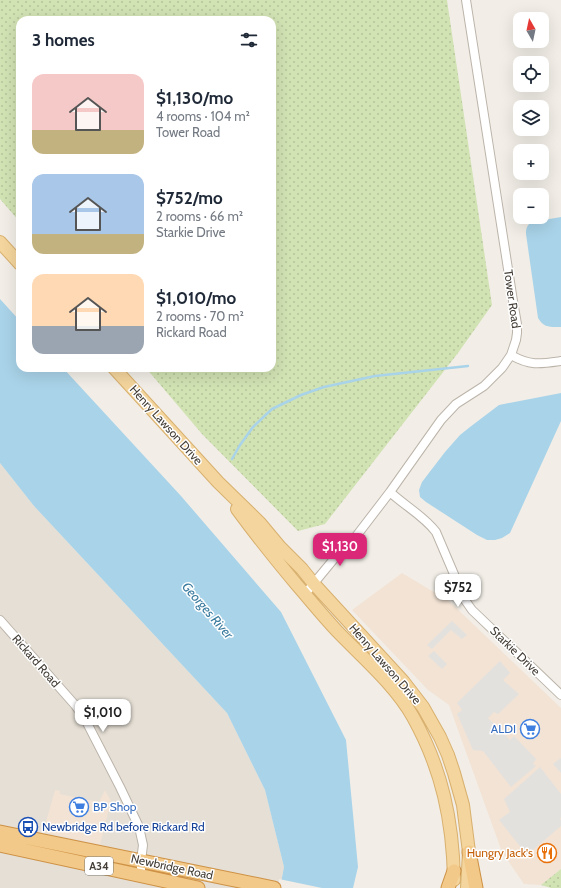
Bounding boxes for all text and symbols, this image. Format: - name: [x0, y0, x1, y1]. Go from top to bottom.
- north arrow: [513, 12, 549, 48]
- map controls: [513, 12, 549, 224]
- icon: filters: [238, 29, 260, 51]
- text: 3 homes: [32, 30, 95, 50]
- button: locate: [513, 56, 549, 92]
- text: $1,130/mo: [156, 88, 233, 108]
- icon: home: [64, 90, 112, 138]
- button: layers: [513, 100, 549, 136]
- text: 4 rooms · 104 m²: [156, 108, 250, 124]
- text: Tower Road: [156, 124, 220, 140]
- button: +: [513, 144, 549, 180]
- text: $752/mo: [156, 188, 223, 208]
- button: −: [513, 188, 549, 224]
- icon: home: [64, 190, 112, 238]
- text: 2 rooms · 66 m²: [156, 208, 243, 224]
- text: Starkie Drive: [156, 224, 225, 240]
- street label: Tower Road: [501, 269, 524, 329]
- text: $1,010/mo: [156, 288, 236, 308]
- icon: home: [64, 290, 112, 338]
- text: 2 rooms · 70 m²: [156, 308, 244, 324]
- text: Rickard Road: [156, 324, 227, 340]
- street label: Henry Lawson Drive: [127, 382, 206, 468]
- pin: $1,130: [307, 533, 373, 567]
- text: $1,130: [322, 538, 358, 554]
- pin: $752: [434, 574, 482, 608]
- water label: Georges River: [179, 578, 238, 642]
- text: $752: [444, 579, 472, 595]
- street label: Henry Lawson Drive: [346, 620, 424, 707]
- street label: Starkie Drive: [487, 623, 544, 678]
- street label: Rickard Road: [9, 631, 63, 690]
- pin: $1,010: [70, 699, 136, 733]
- text: $1,010: [84, 704, 122, 720]
- supermarket icon: ALDI: [519, 718, 541, 740]
- place label: ALDI: [491, 721, 516, 736]
- supermarket icon: BP Shop: [68, 796, 90, 818]
- place label: BP Shop: [93, 799, 137, 814]
- bus stop icon: Newbridge Rd before Rickard Rd: [17, 816, 39, 838]
- place label: Newbridge Rd before Rickard Rd: [42, 819, 205, 834]
- restaurant icon: Hungry Jack's: [536, 842, 558, 864]
- place label: Hungry Jack's: [467, 845, 533, 860]
- street label: Newbridge Road: [130, 850, 215, 883]
- road number: A34: [85, 857, 113, 875]

